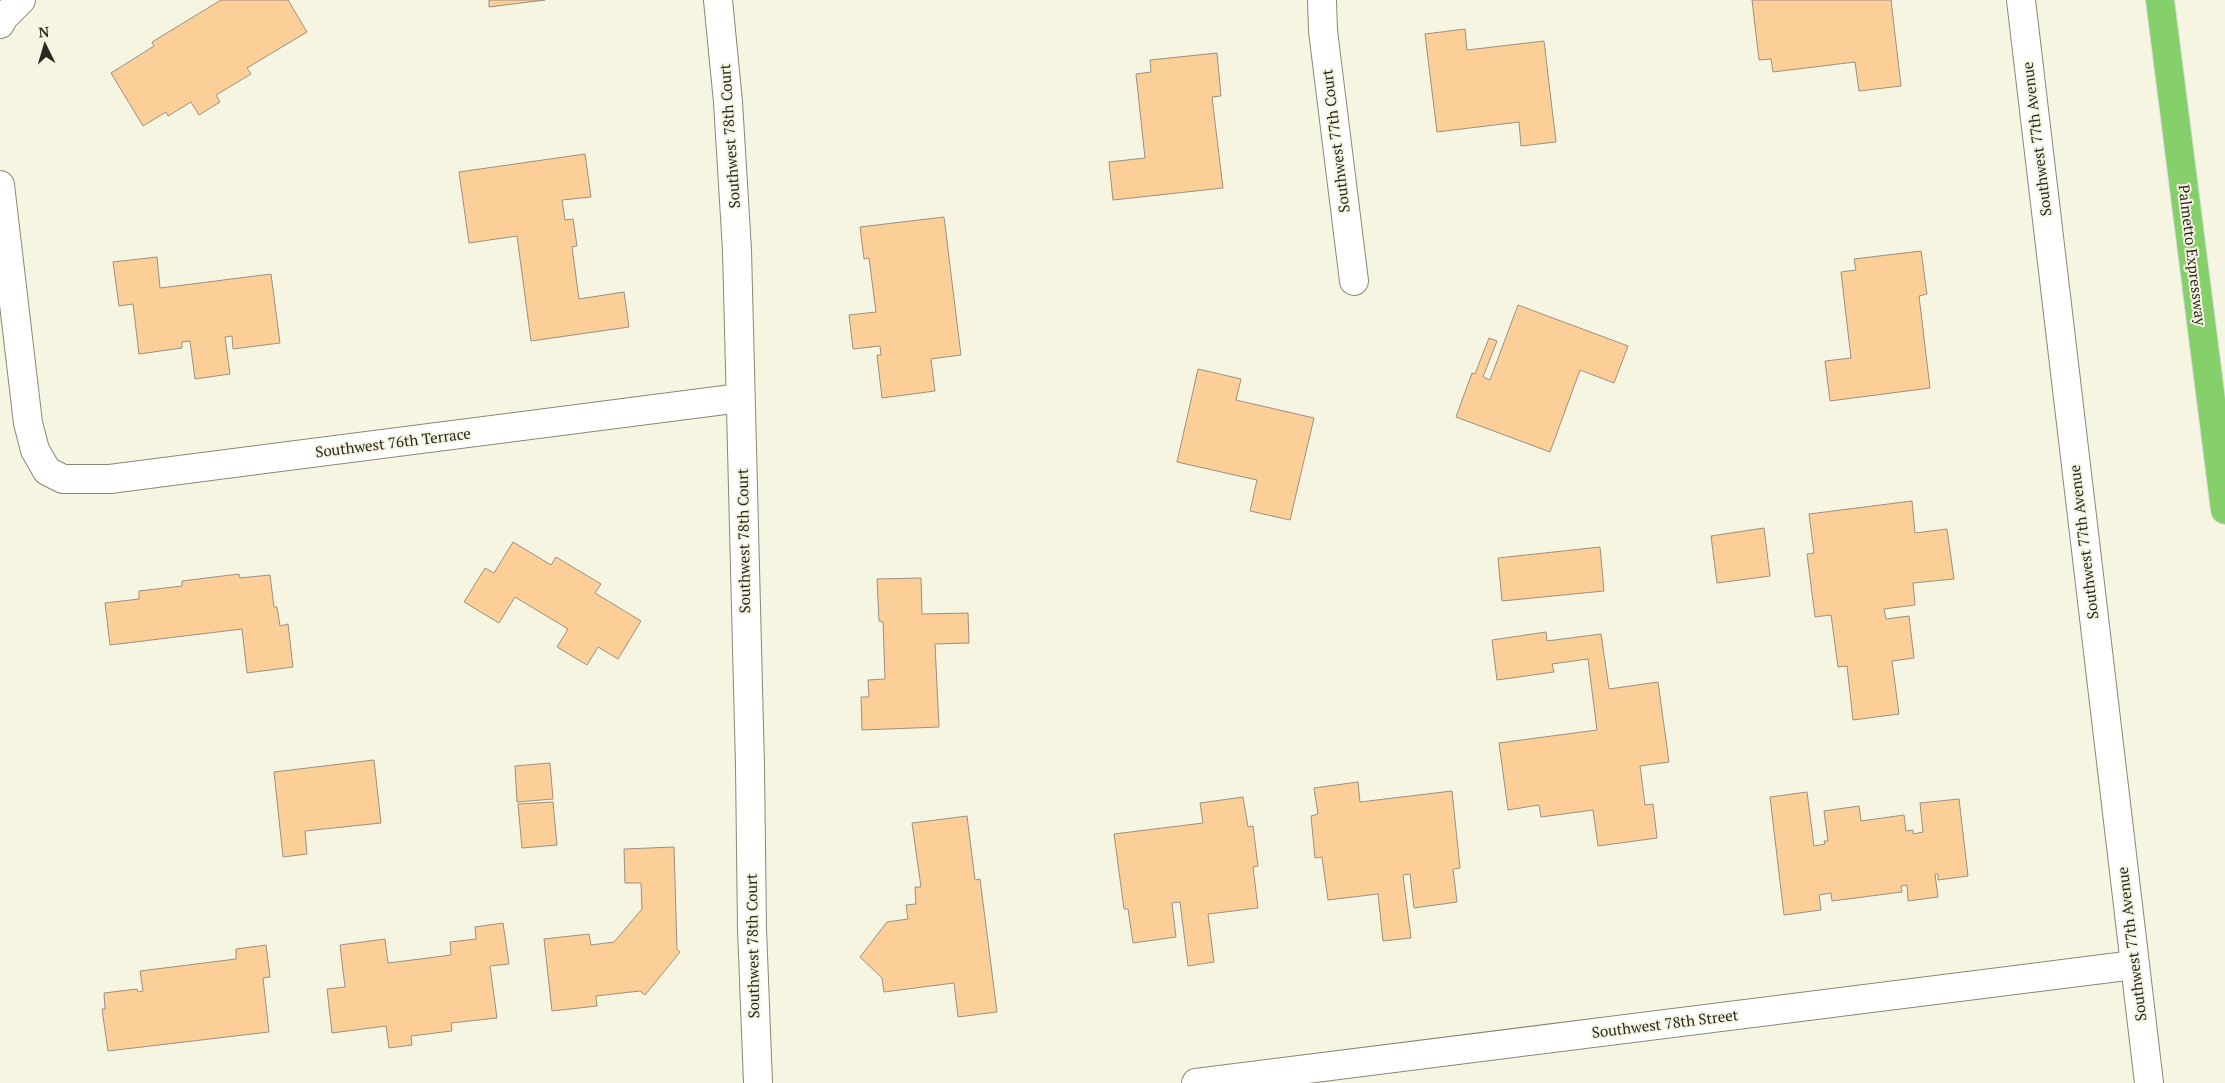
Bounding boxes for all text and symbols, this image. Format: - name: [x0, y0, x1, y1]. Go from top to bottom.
- north arrow: [20, 20, 70, 70]
- text: N: [38, 22, 50, 41]
- street label: Southwest 77th Avenue: [2017, 61, 2055, 218]
- street label: Southwest 78th Court: [714, 63, 744, 209]
- street label: Southwest 77th Court: [1316, 68, 1354, 214]
- street label: Palmetto Expressway: [2174, 183, 2212, 327]
- street label: Southwest 76th Terrace: [314, 423, 472, 461]
- street label: Southwest 77th Avenue: [2064, 464, 2102, 621]
- street label: Southwest 78th Court: [732, 468, 754, 614]
- street label: Southwest 77th Avenue: [2112, 866, 2150, 1023]
- street label: Southwest 78th Court: [741, 873, 763, 1019]
- street label: Southwest 78th Street: [1591, 1004, 1740, 1042]

